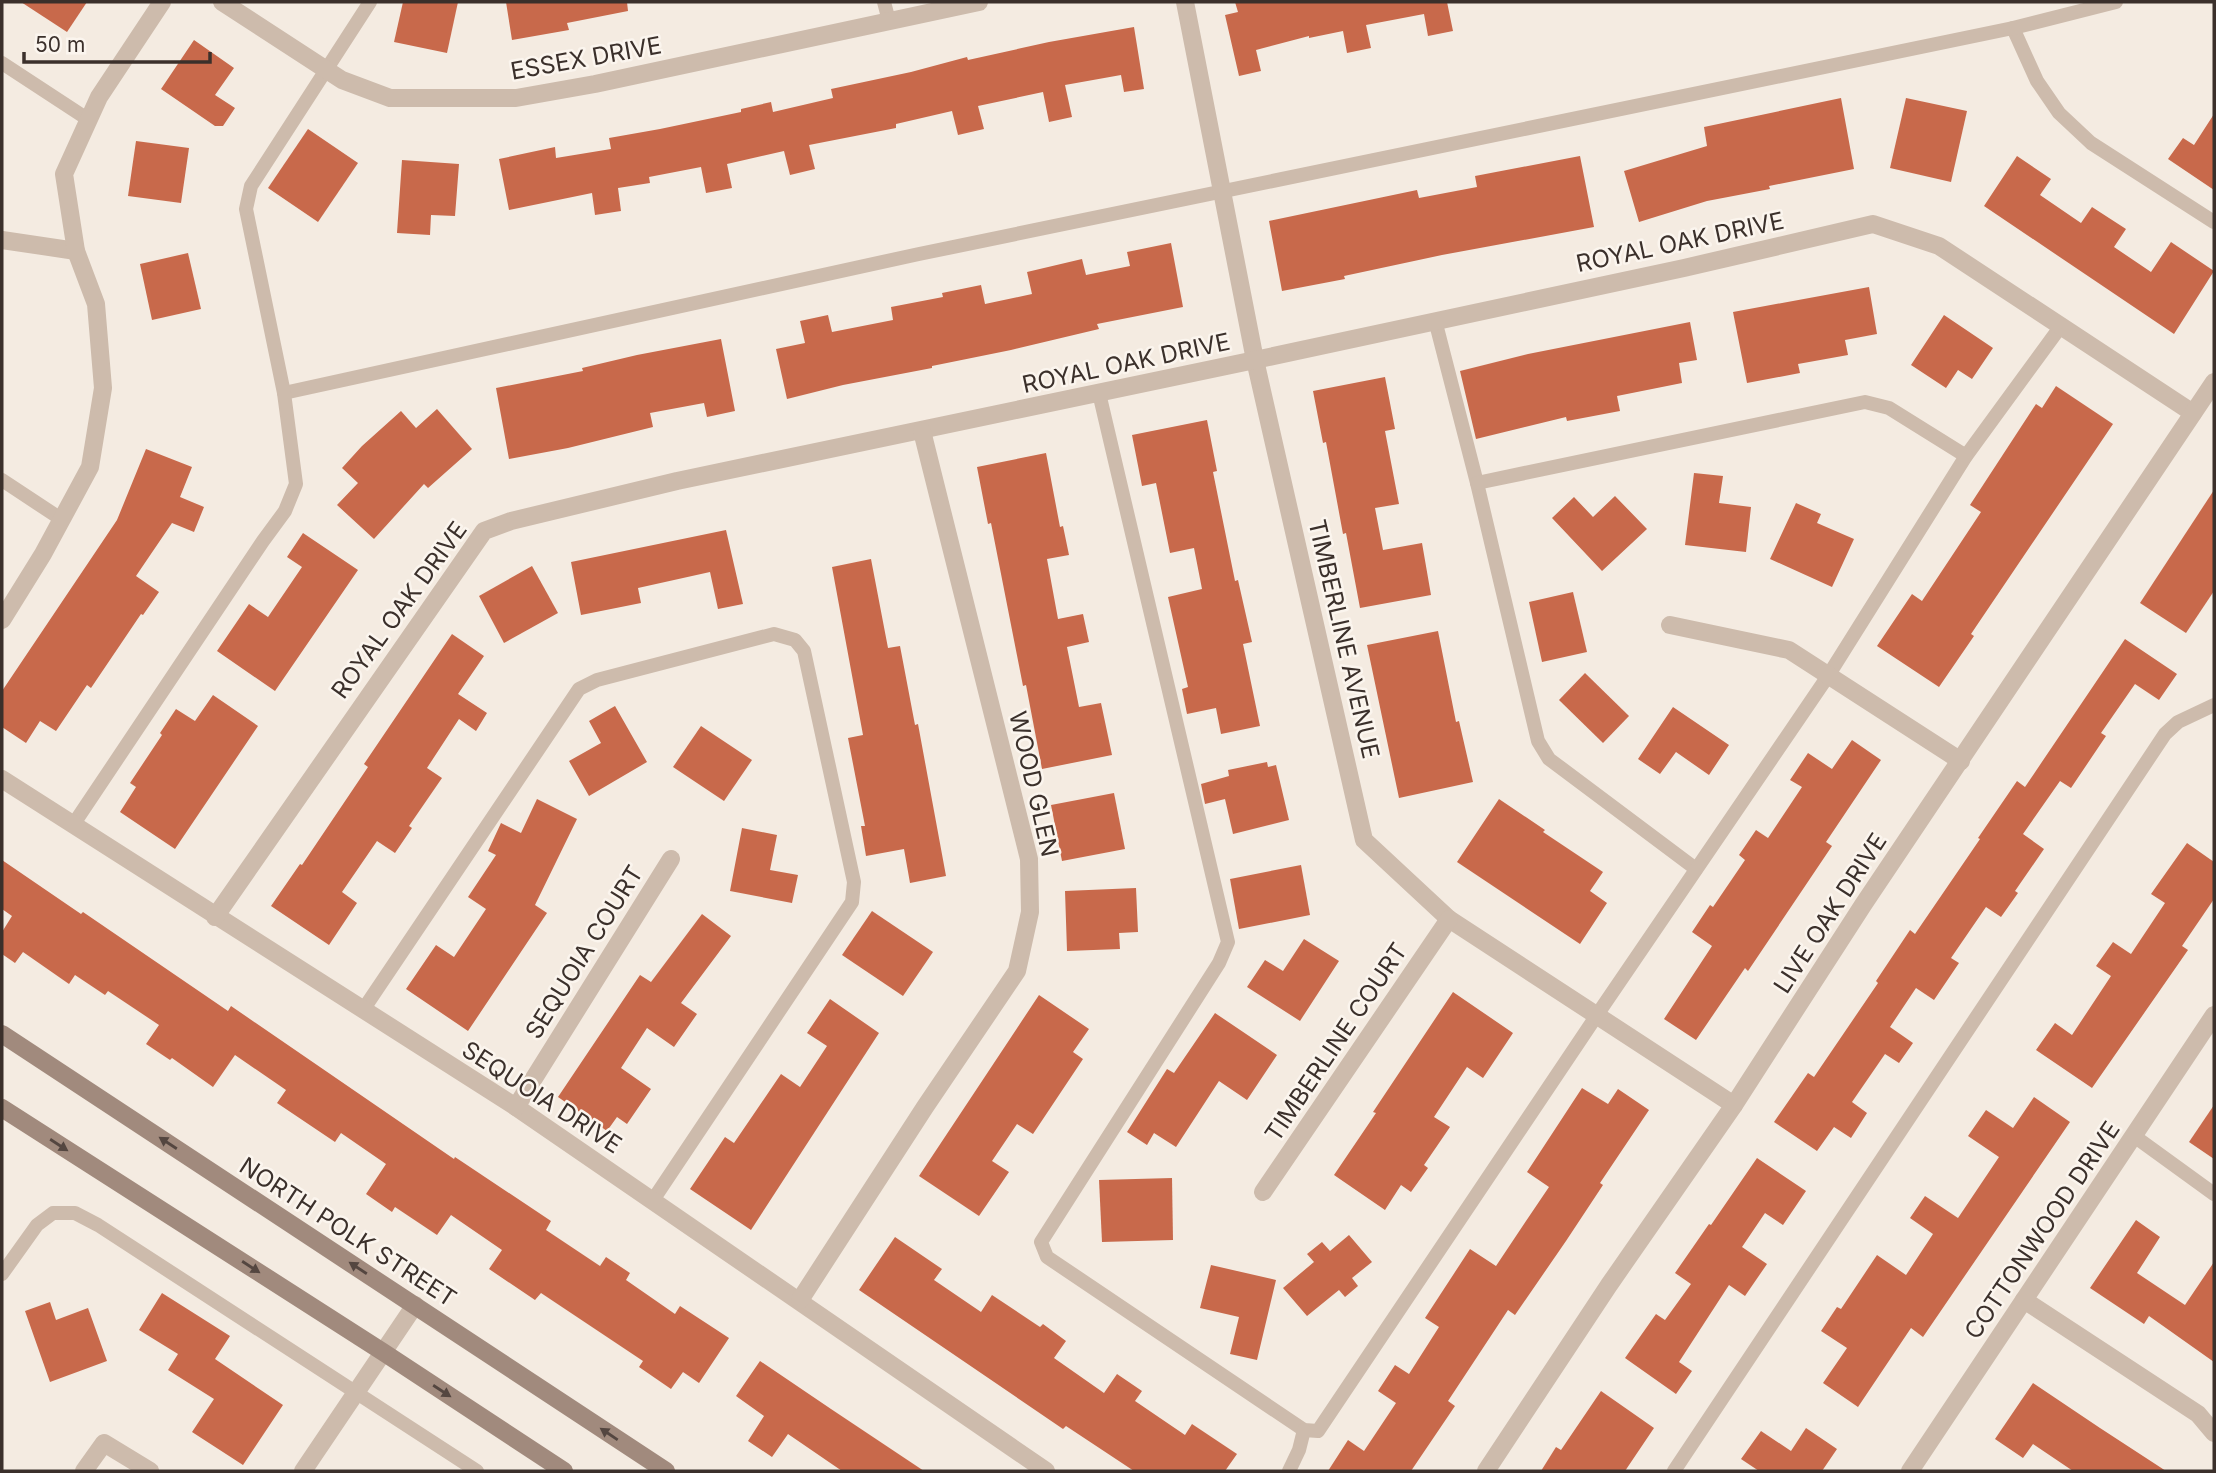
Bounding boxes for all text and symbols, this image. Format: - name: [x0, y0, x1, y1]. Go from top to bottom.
- scale bar: [24, 21, 210, 65]
- street label: ESSEX DRIVE: [508, 30, 664, 86]
- text: 50 m: [35, 32, 85, 57]
- street label: ROYAL OAK DRIVE: [1574, 206, 1786, 278]
- street label: ROYAL OAK DRIVE: [1020, 327, 1232, 399]
- street label: ROYAL OAK DRIVE: [325, 516, 473, 704]
- street label: TIMBERLINE AVENUE: [1302, 517, 1386, 761]
- street label: WOOD GLEN: [1003, 708, 1065, 860]
- street label: LIVE OAK DRIVE: [1767, 828, 1893, 998]
- street label: SEQUOIA COURT: [519, 860, 649, 1044]
- street label: TIMBERLINE COURT: [1259, 937, 1413, 1147]
- street label: SEQUOIA DRIVE: [457, 1035, 627, 1159]
- street label: COTTONWOOD DRIVE: [1958, 1116, 2126, 1344]
- one-way arrow: [158, 1137, 177, 1150]
- one-way arrow: [50, 1138, 69, 1151]
- street label: NORTH POLK STREET: [234, 1151, 462, 1313]
- one-way arrow: [241, 1261, 260, 1274]
- one-way arrow: [348, 1261, 368, 1274]
- one-way arrow: [433, 1384, 451, 1398]
- one-way arrow: [599, 1427, 619, 1440]

